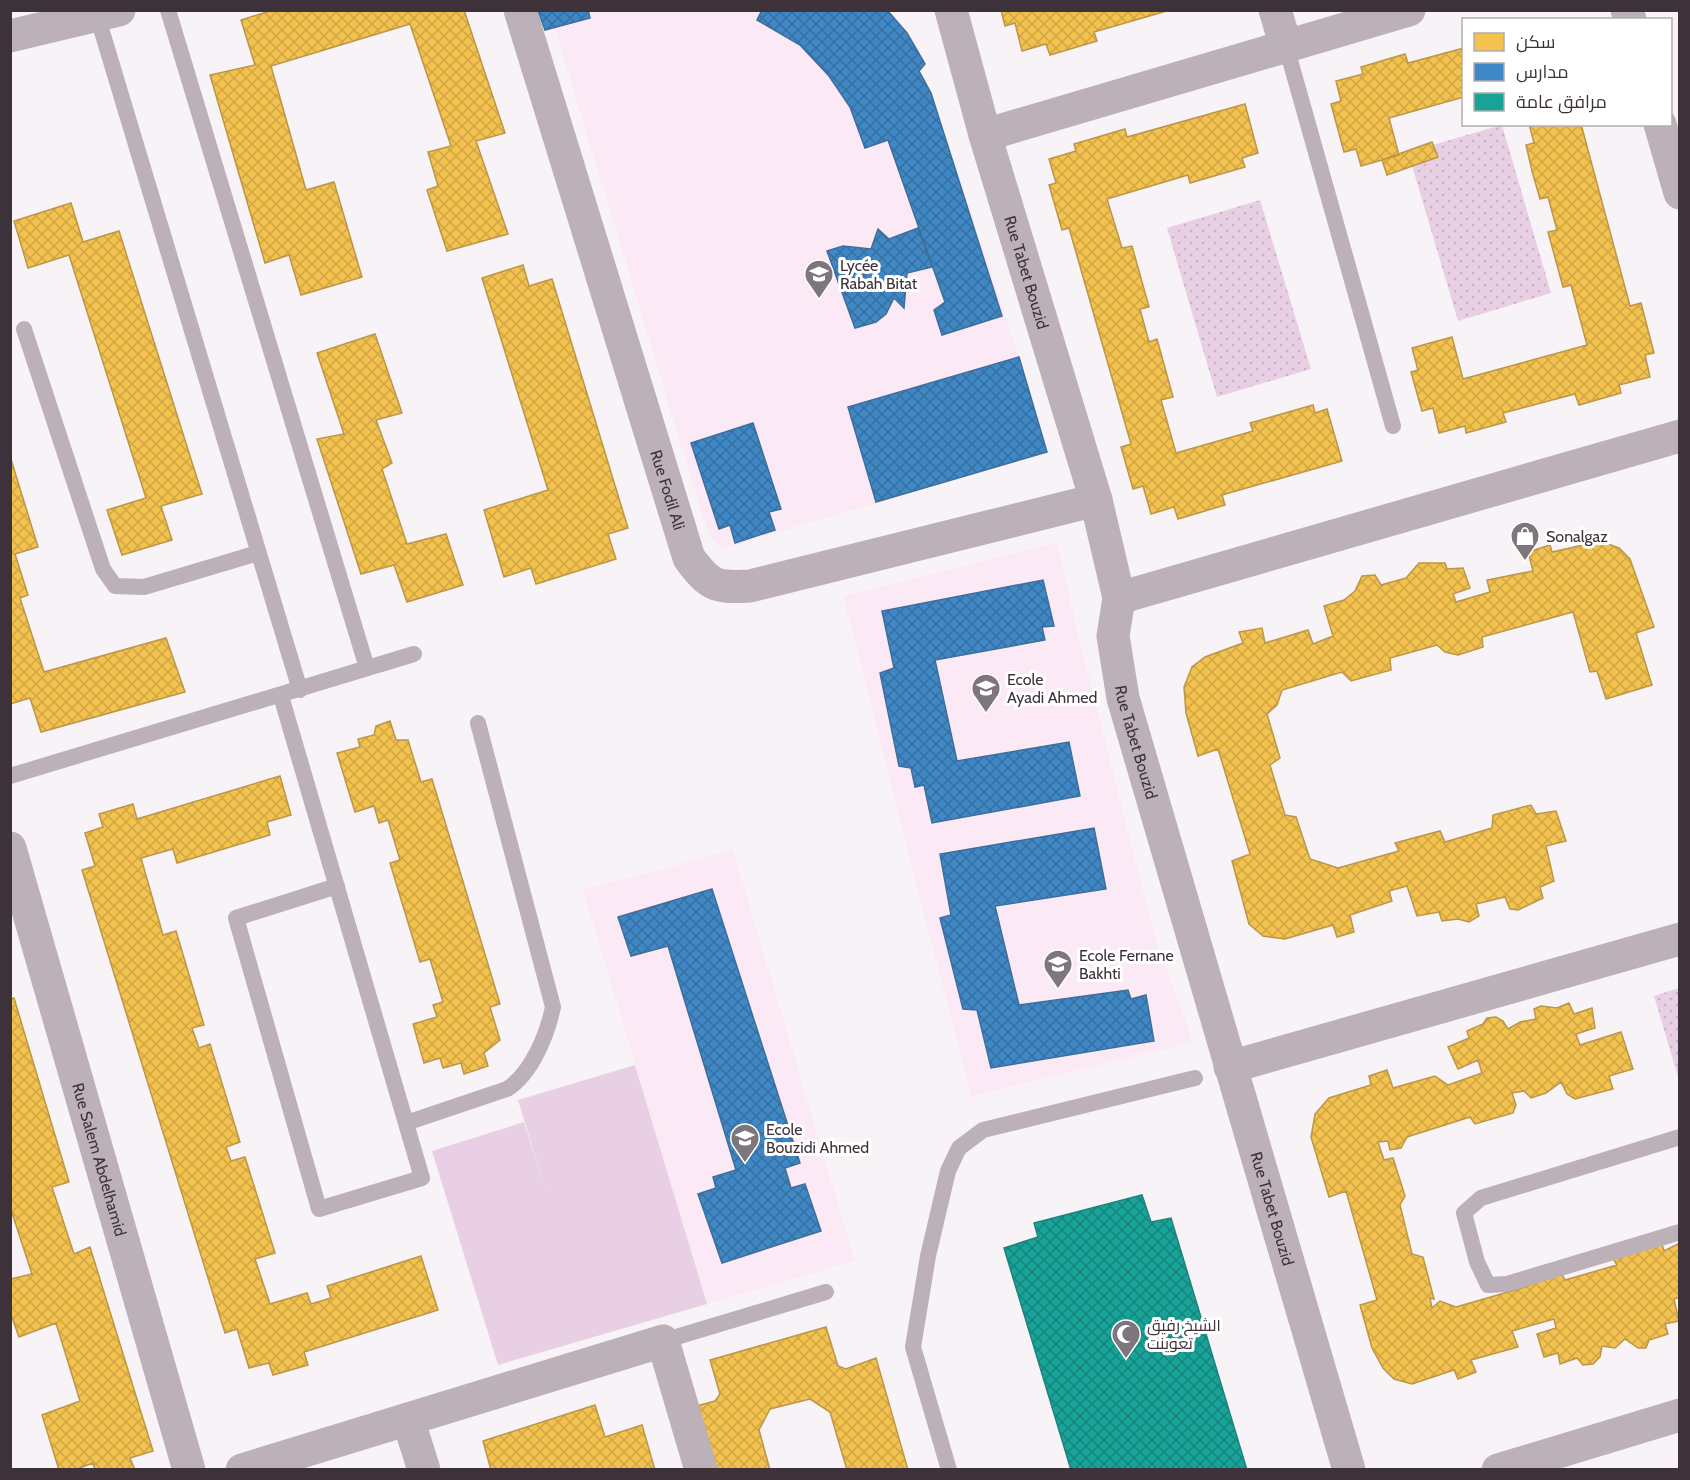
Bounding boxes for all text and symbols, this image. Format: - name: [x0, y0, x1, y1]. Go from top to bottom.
- legend: [1462, 18, 1672, 126]
- text: سكن: [1516, 31, 1555, 53]
- text: مدارس: [1516, 61, 1569, 83]
- text: مرافق عامة: [1516, 91, 1607, 114]
- street label: Rue Tabet Bouzid: [1000, 213, 1052, 331]
- place label: Lycée Rabah Bitat: [840, 256, 918, 293]
- school or university icon: Lycée Rabah Bitat: [803, 258, 835, 300]
- street label: Rue Fodil Ali: [646, 448, 689, 532]
- shop icon: Sonalgaz: [1509, 520, 1541, 562]
- place label: Sonalgaz: [1546, 527, 1608, 546]
- place label: Ecole Ayadi Ahmed: [1007, 670, 1097, 707]
- school or university icon: Ecole Ayadi Ahmed: [970, 672, 1002, 714]
- street label: Rue Tabet Bouzid: [1111, 684, 1161, 801]
- place label: Ecole Fernane Bakhti: [1079, 946, 1174, 983]
- school or university icon: Ecole Fernane Bakhti: [1042, 948, 1074, 990]
- street label: Rue Salem Abdelhamid: [68, 1081, 130, 1238]
- place label: Ecole Bouzidi Ahmed: [766, 1120, 869, 1157]
- school or university icon: Ecole Bouzidi Ahmed: [729, 1122, 761, 1164]
- street label: Rue Tabet Bouzid: [1246, 1150, 1298, 1268]
- place label: الشيخ رفيق تعوينت: [1147, 1316, 1221, 1353]
- mosque icon: الشيخ رفيق تعوينت: [1110, 1318, 1142, 1360]

